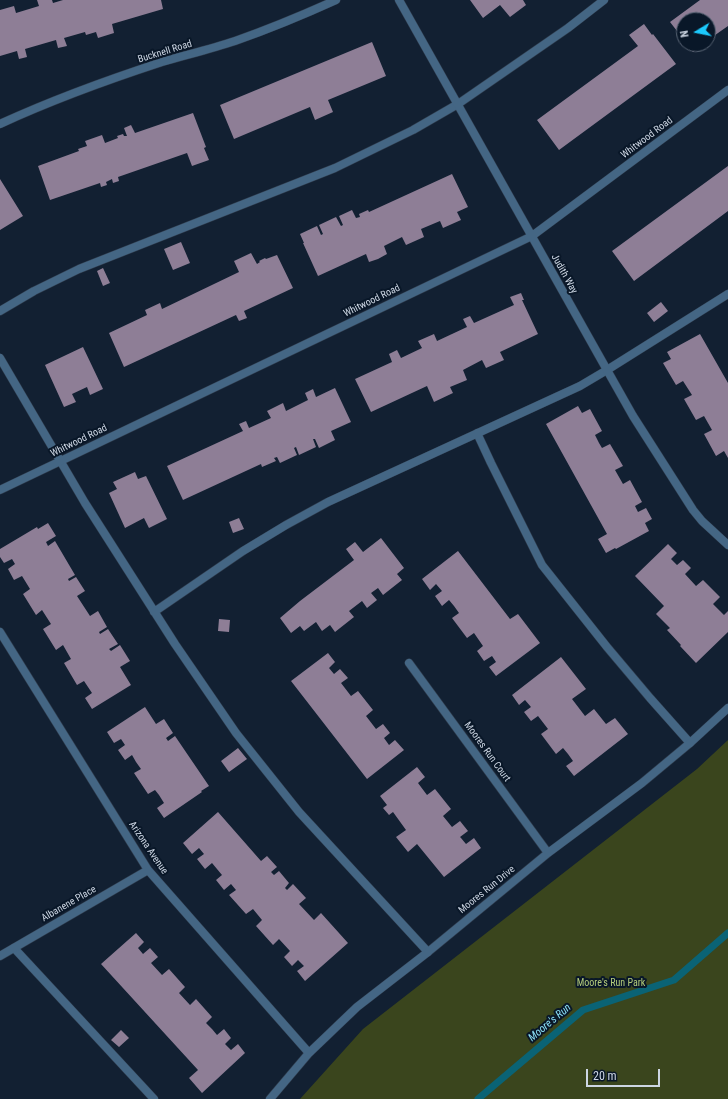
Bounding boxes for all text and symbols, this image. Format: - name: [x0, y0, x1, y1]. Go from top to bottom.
- north arrow: [676, 12, 716, 52]
- text: N: [678, 30, 692, 38]
- street label: Bucknell Road: [137, 38, 193, 66]
- street label: Whitwood Road: [619, 115, 675, 161]
- street label: Judith Way: [548, 252, 580, 296]
- street label: Whitwood Road: [342, 282, 402, 320]
- street label: Whitwood Road: [49, 422, 109, 460]
- street label: Moores Run Court: [461, 720, 513, 784]
- street label: Arizona Avenue: [126, 819, 170, 877]
- street label: Moores Run Drive: [456, 864, 518, 916]
- street label: Albanene Place: [40, 884, 98, 924]
- park label: Moore's Run Park: [577, 977, 645, 989]
- water label: Moore's Run: [526, 1001, 574, 1045]
- scale bar: [588, 1061, 662, 1087]
- text: 20 m: [593, 1069, 617, 1083]

